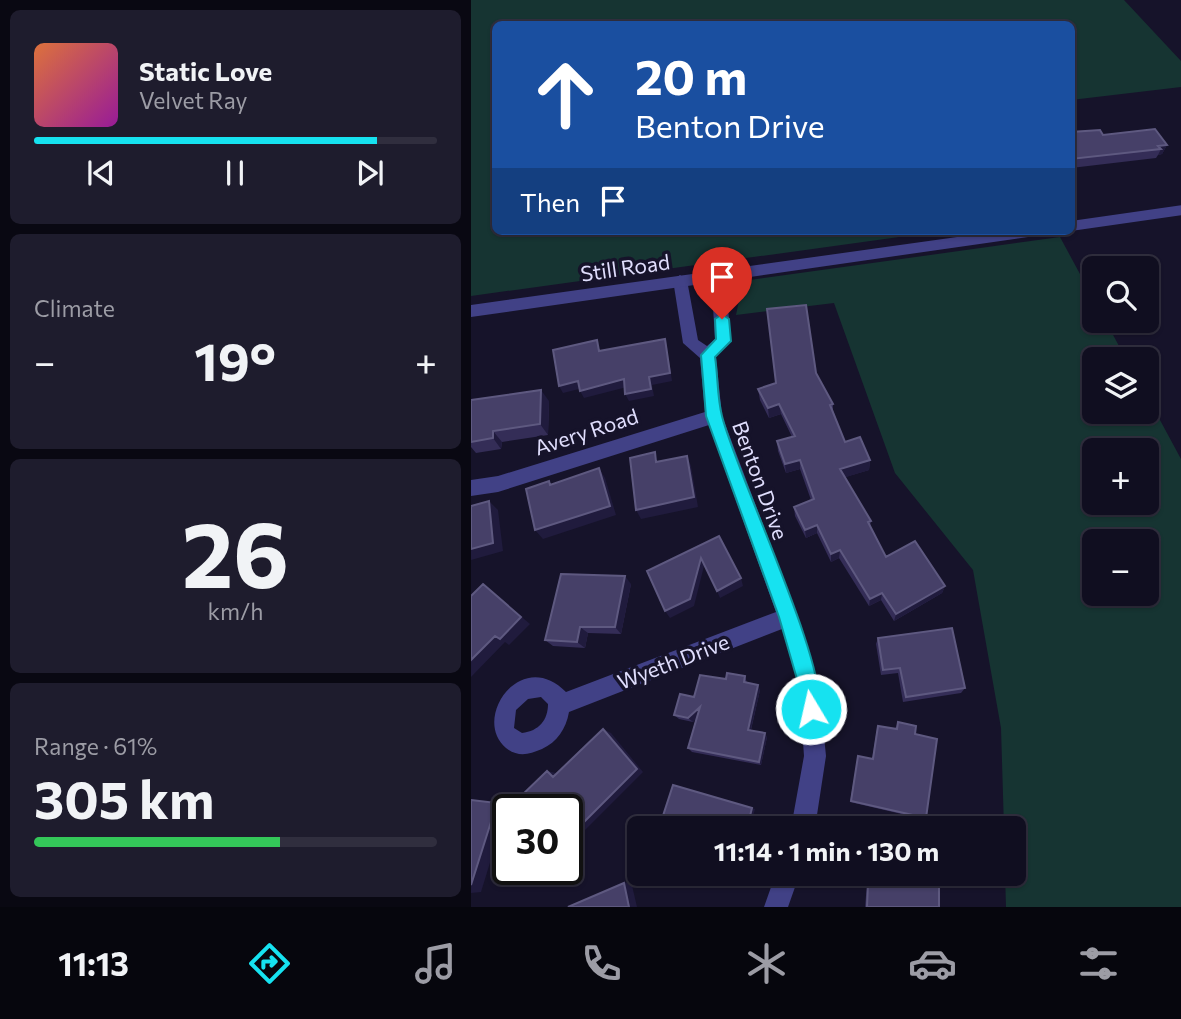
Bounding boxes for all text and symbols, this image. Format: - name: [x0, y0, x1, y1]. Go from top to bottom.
- text: 20 m: [635, 45, 747, 105]
- icon: ahead: [520, 49, 611, 140]
- text: Static Love: [139, 55, 272, 86]
- text: Velvet Ray: [139, 86, 247, 114]
- text: Benton Drive: [635, 105, 825, 145]
- icon: previous: [82, 154, 120, 192]
- icon: pause: [216, 154, 254, 192]
- icon: next: [351, 154, 389, 192]
- icon: arrive: [594, 182, 632, 220]
- text: Then: [520, 186, 580, 217]
- pin: [692, 247, 752, 319]
- street label: Still Road: [579, 248, 671, 286]
- map controls: [1082, 256, 1159, 606]
- button: search: [1082, 256, 1159, 333]
- icon: arrive: [703, 258, 741, 296]
- text: Climate: [34, 294, 115, 322]
- text: 19°: [194, 328, 276, 392]
- text: −: [34, 337, 56, 384]
- text: +: [415, 337, 437, 384]
- button: layers: [1082, 347, 1159, 424]
- street label: Avery Road: [531, 403, 641, 459]
- street label: Benton Drive: [728, 417, 794, 543]
- button: +: [1082, 438, 1159, 515]
- text: 26: [182, 495, 289, 607]
- button: −: [1082, 529, 1159, 606]
- text: km/h: [208, 597, 263, 625]
- street label: Wyeth Drive: [614, 628, 732, 694]
- position arrow: [774, 672, 848, 746]
- text: Range · 61%: [34, 732, 157, 760]
- text: 305 km: [34, 766, 214, 830]
- speed limit sign: 30: [492, 794, 583, 885]
- text: 11:14 · 1 min · 130 m: [714, 835, 939, 866]
- icon: directions: [245, 939, 294, 988]
- icon: music: [411, 939, 460, 988]
- icon: phone: [577, 939, 626, 988]
- icon: climate: [742, 939, 791, 988]
- icon: car: [908, 939, 957, 988]
- icon: filters: [1074, 939, 1123, 988]
- text: 11:13: [58, 943, 129, 983]

